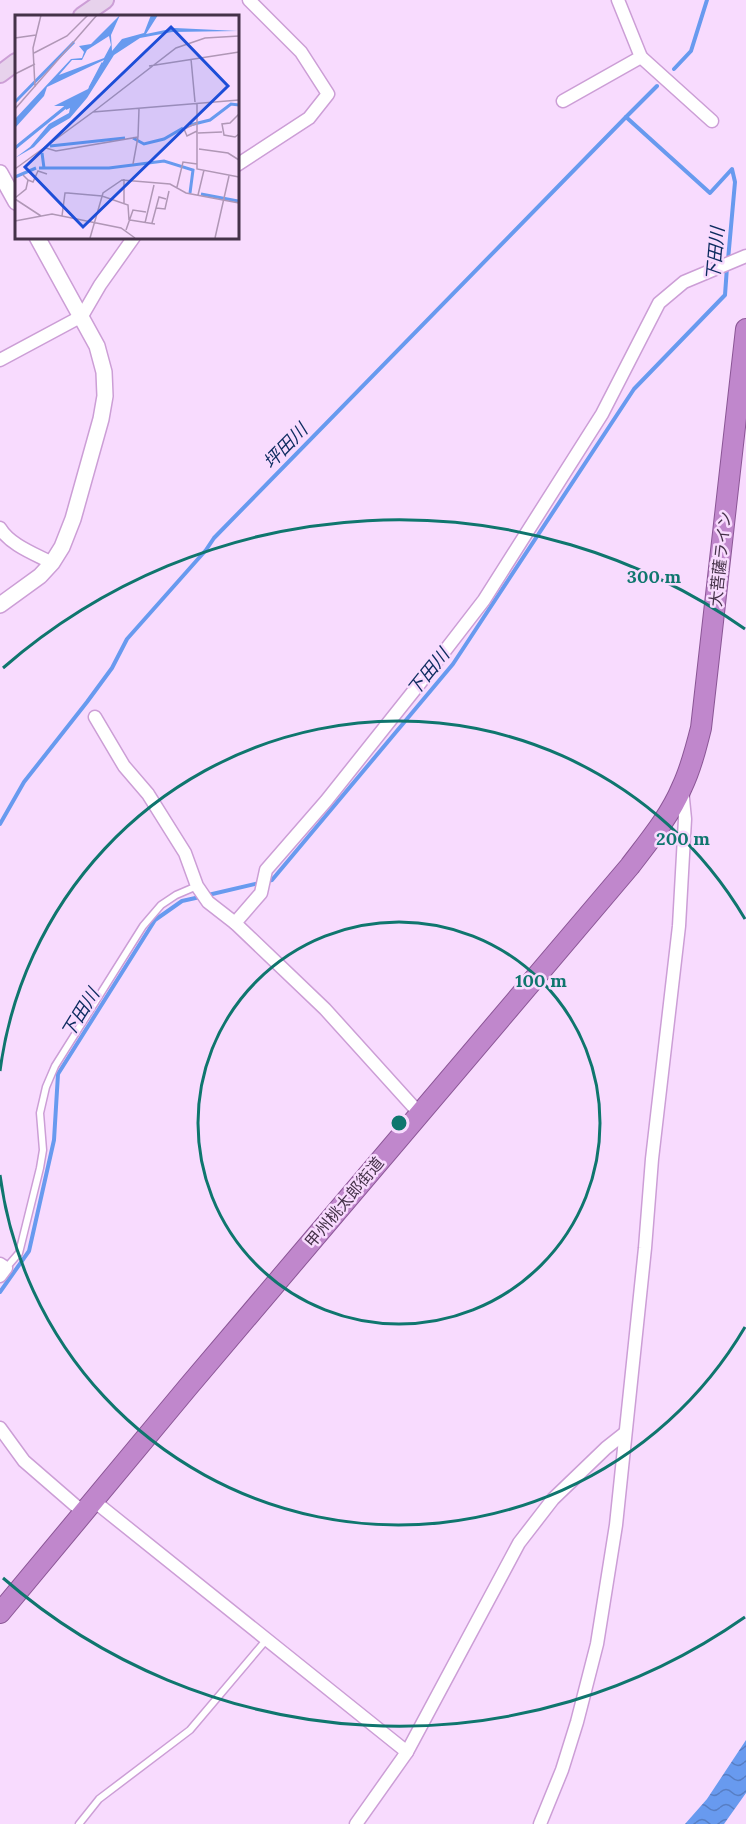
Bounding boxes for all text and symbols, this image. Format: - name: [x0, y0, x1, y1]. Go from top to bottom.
- inset map: [15, 15, 238, 238]
- water label: 下田川: [701, 224, 729, 282]
- water label: 坪田川: [258, 417, 313, 473]
- street label: 大菩薩ライン: [705, 510, 735, 608]
- text: 300 m: [627, 565, 682, 588]
- water label: 下田川: [402, 642, 455, 700]
- text: 200 m: [656, 827, 710, 850]
- text: 100 m: [515, 969, 567, 992]
- water label: 下田川: [56, 982, 105, 1042]
- centre of rings: [389, 1113, 409, 1133]
- street label: 甲州桃太郎街道: [300, 1153, 388, 1251]

